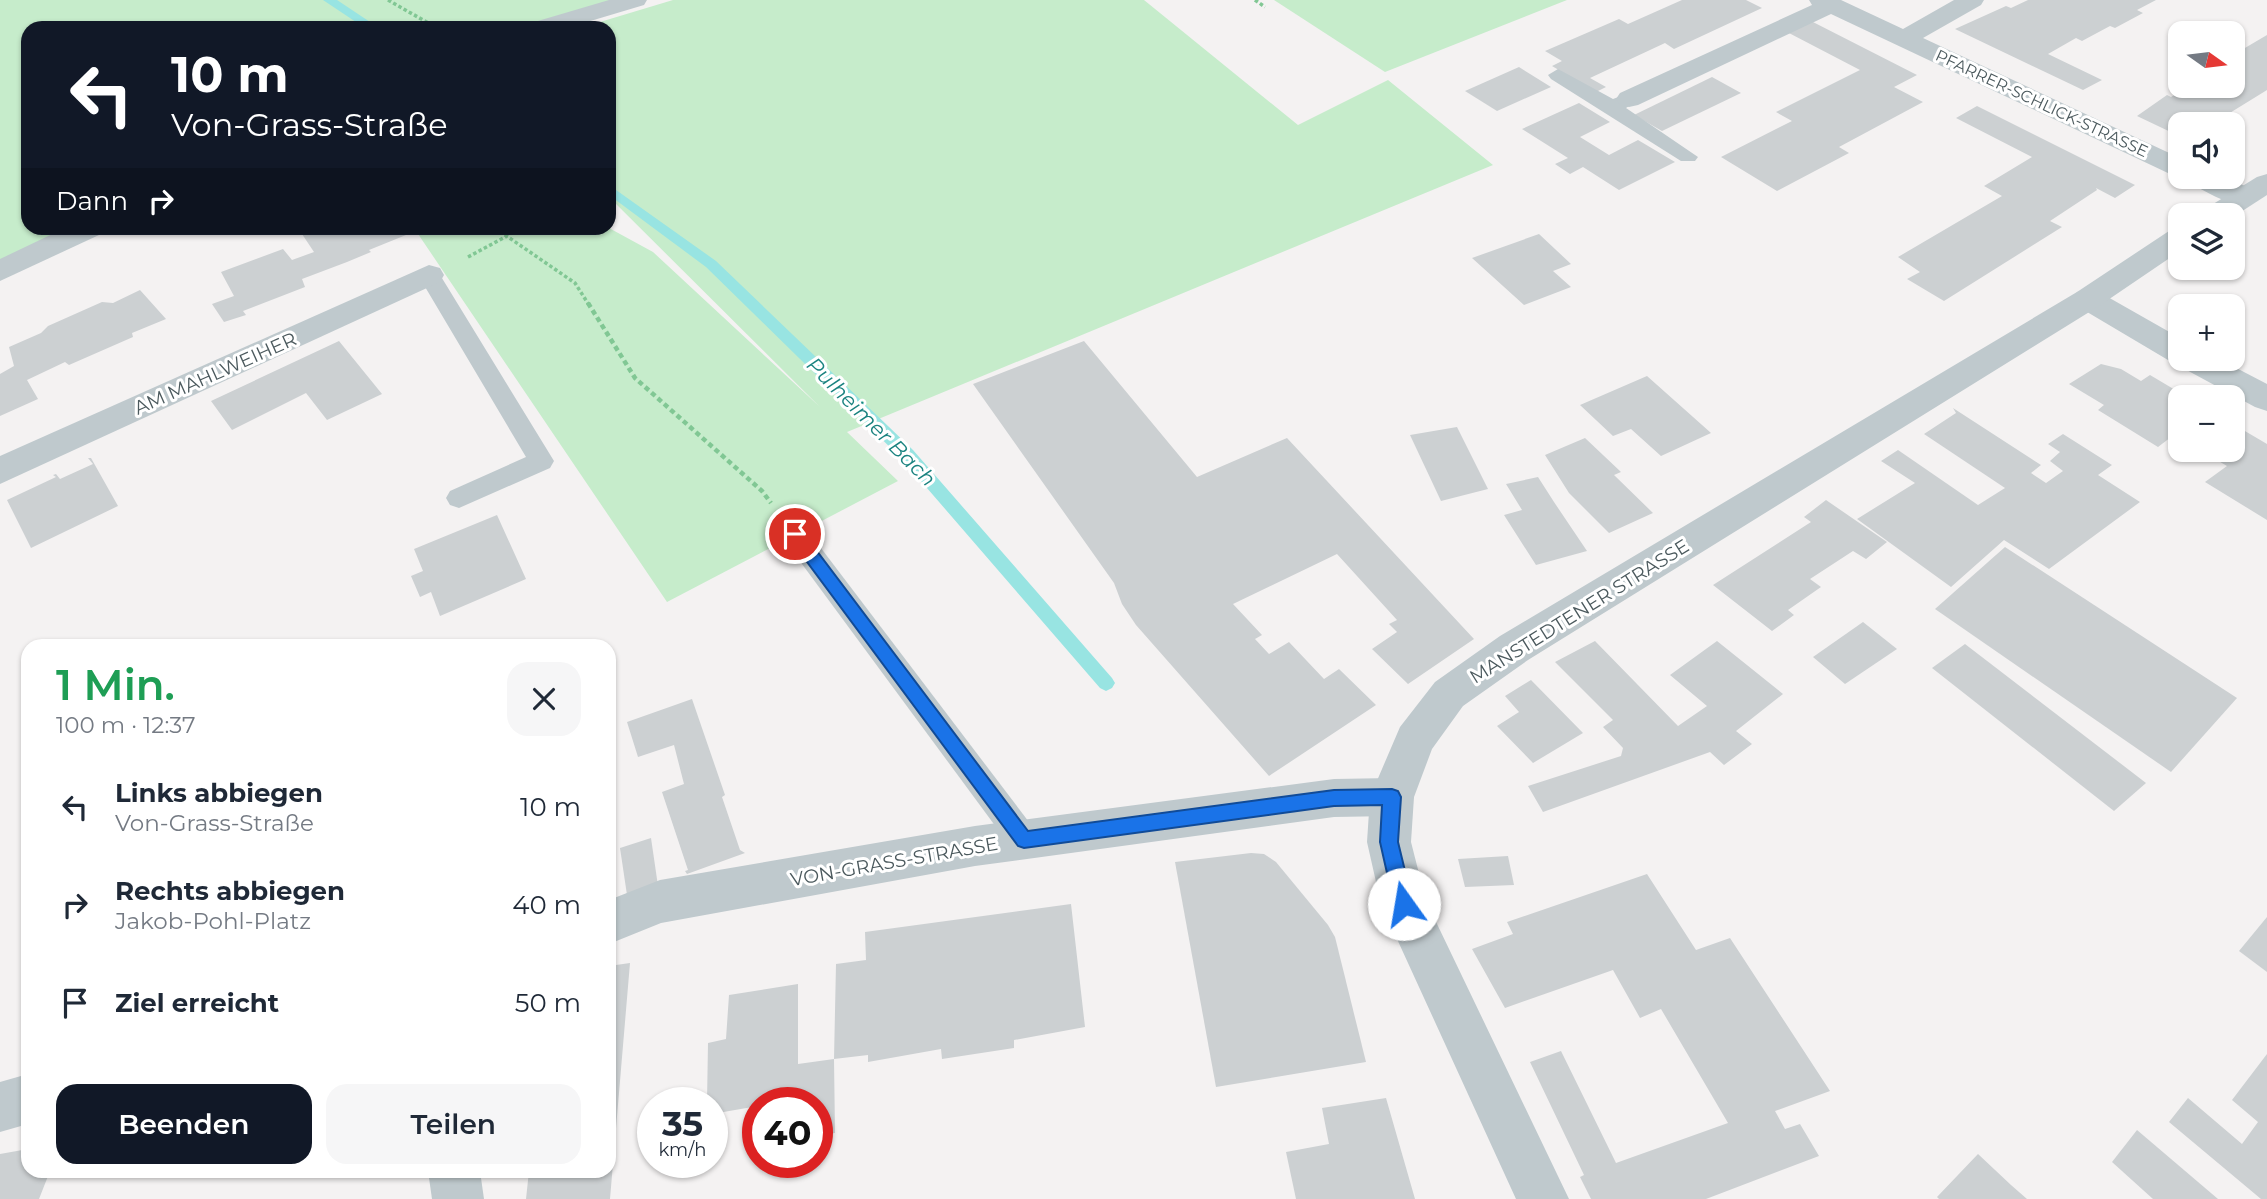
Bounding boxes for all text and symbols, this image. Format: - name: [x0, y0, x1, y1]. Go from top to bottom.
- north arrow: [2168, 21, 2245, 98]
- map controls: [2168, 21, 2245, 462]
- text: 10 m: [171, 45, 289, 104]
- street label: PFARRER-SCHLICK-STRASSE: [1932, 46, 2151, 161]
- icon: left: [56, 49, 147, 140]
- text: Von-Grass-Straße: [171, 105, 448, 144]
- button: sound: [2168, 112, 2245, 189]
- icon: right: [142, 182, 180, 220]
- text: Dann: [56, 185, 128, 217]
- button: layers: [2168, 203, 2245, 280]
- button: +: [2168, 294, 2245, 371]
- street label: AM MAHLWEIHER: [130, 327, 300, 420]
- water label: Pulheimer Bach: [802, 352, 941, 491]
- button: −: [2168, 385, 2245, 462]
- pin: [765, 504, 825, 564]
- icon: arrive: [776, 515, 814, 553]
- street label: MANSTEDTENER STRASSE: [1465, 534, 1693, 689]
- text: 1 Min.: [56, 659, 175, 711]
- button: close: [507, 662, 581, 736]
- text: 100 m · 12:37: [56, 711, 196, 739]
- text: Links abbiegen: [115, 777, 323, 809]
- icon: left: [56, 788, 94, 826]
- text: 10 m: [520, 791, 581, 823]
- text: Von-Grass-Straße: [115, 809, 314, 837]
- street label: VON-GRASS-STRASSE: [789, 832, 1000, 891]
- position arrow: [1367, 867, 1441, 941]
- text: Rechts abbiegen: [115, 875, 345, 907]
- icon: right: [56, 886, 94, 924]
- text: 40 m: [512, 889, 581, 921]
- text: Jakob-Pohl-Platz: [115, 907, 311, 935]
- icon: arrive: [56, 984, 94, 1022]
- text: Ziel erreicht: [115, 987, 279, 1019]
- text: 50 m: [515, 987, 581, 1019]
- button: Beenden: [56, 1084, 312, 1164]
- button: Teilen: [326, 1084, 581, 1164]
- speed limit sign: 40: [742, 1087, 833, 1178]
- text: 35: [662, 1102, 703, 1145]
- text: km/h: [658, 1139, 707, 1161]

